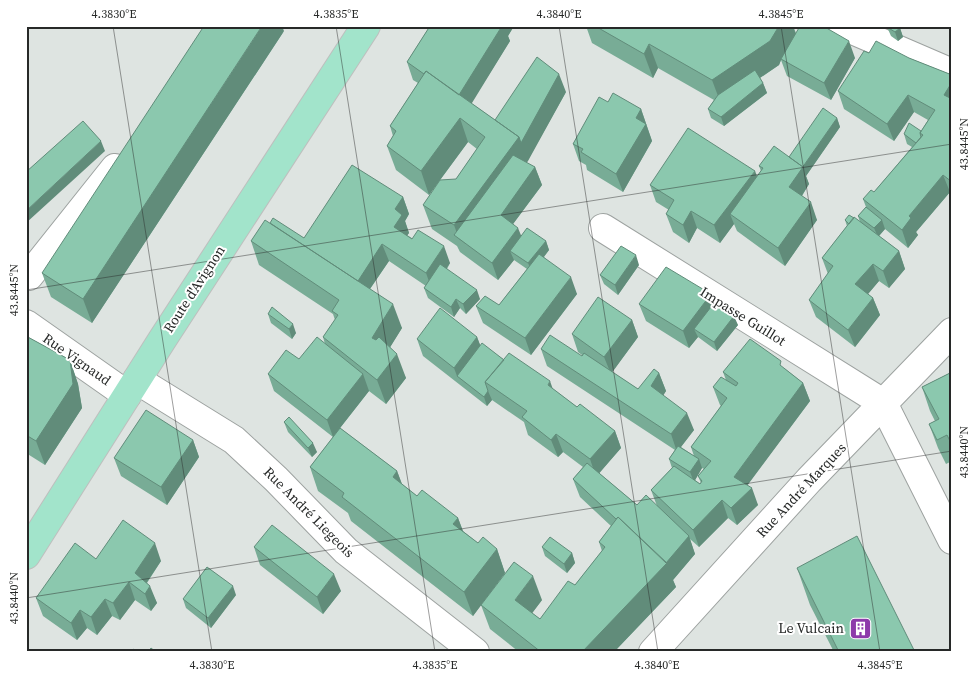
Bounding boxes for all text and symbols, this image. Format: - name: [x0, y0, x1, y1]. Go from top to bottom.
- text: 4.3830°E: [92, 6, 136, 22]
- text: 4.3835°E: [314, 6, 358, 22]
- text: 4.3840°E: [537, 6, 581, 22]
- text: 4.3845°E: [759, 6, 803, 22]
- text: 43.8445°N: [956, 118, 972, 170]
- street label: Route d'Avignon: [158, 241, 230, 336]
- text: 43.8445°N: [6, 264, 22, 316]
- street label: Impasse Guillot: [696, 282, 790, 351]
- street label: Rue Vignaud: [39, 328, 115, 390]
- text: 43.8440°N: [956, 426, 972, 478]
- street label: Rue André Marques: [752, 438, 850, 542]
- street label: Rue André Liegeois: [259, 462, 359, 562]
- text: 43.8440°N: [6, 572, 22, 624]
- building icon: Le Vulcain: [848, 616, 872, 640]
- place label: Le Vulcain: [778, 618, 845, 638]
- text: 4.3830°E: [190, 657, 234, 673]
- text: 4.3835°E: [413, 657, 457, 673]
- text: 4.3840°E: [635, 657, 679, 673]
- text: 4.3845°E: [858, 657, 902, 673]

